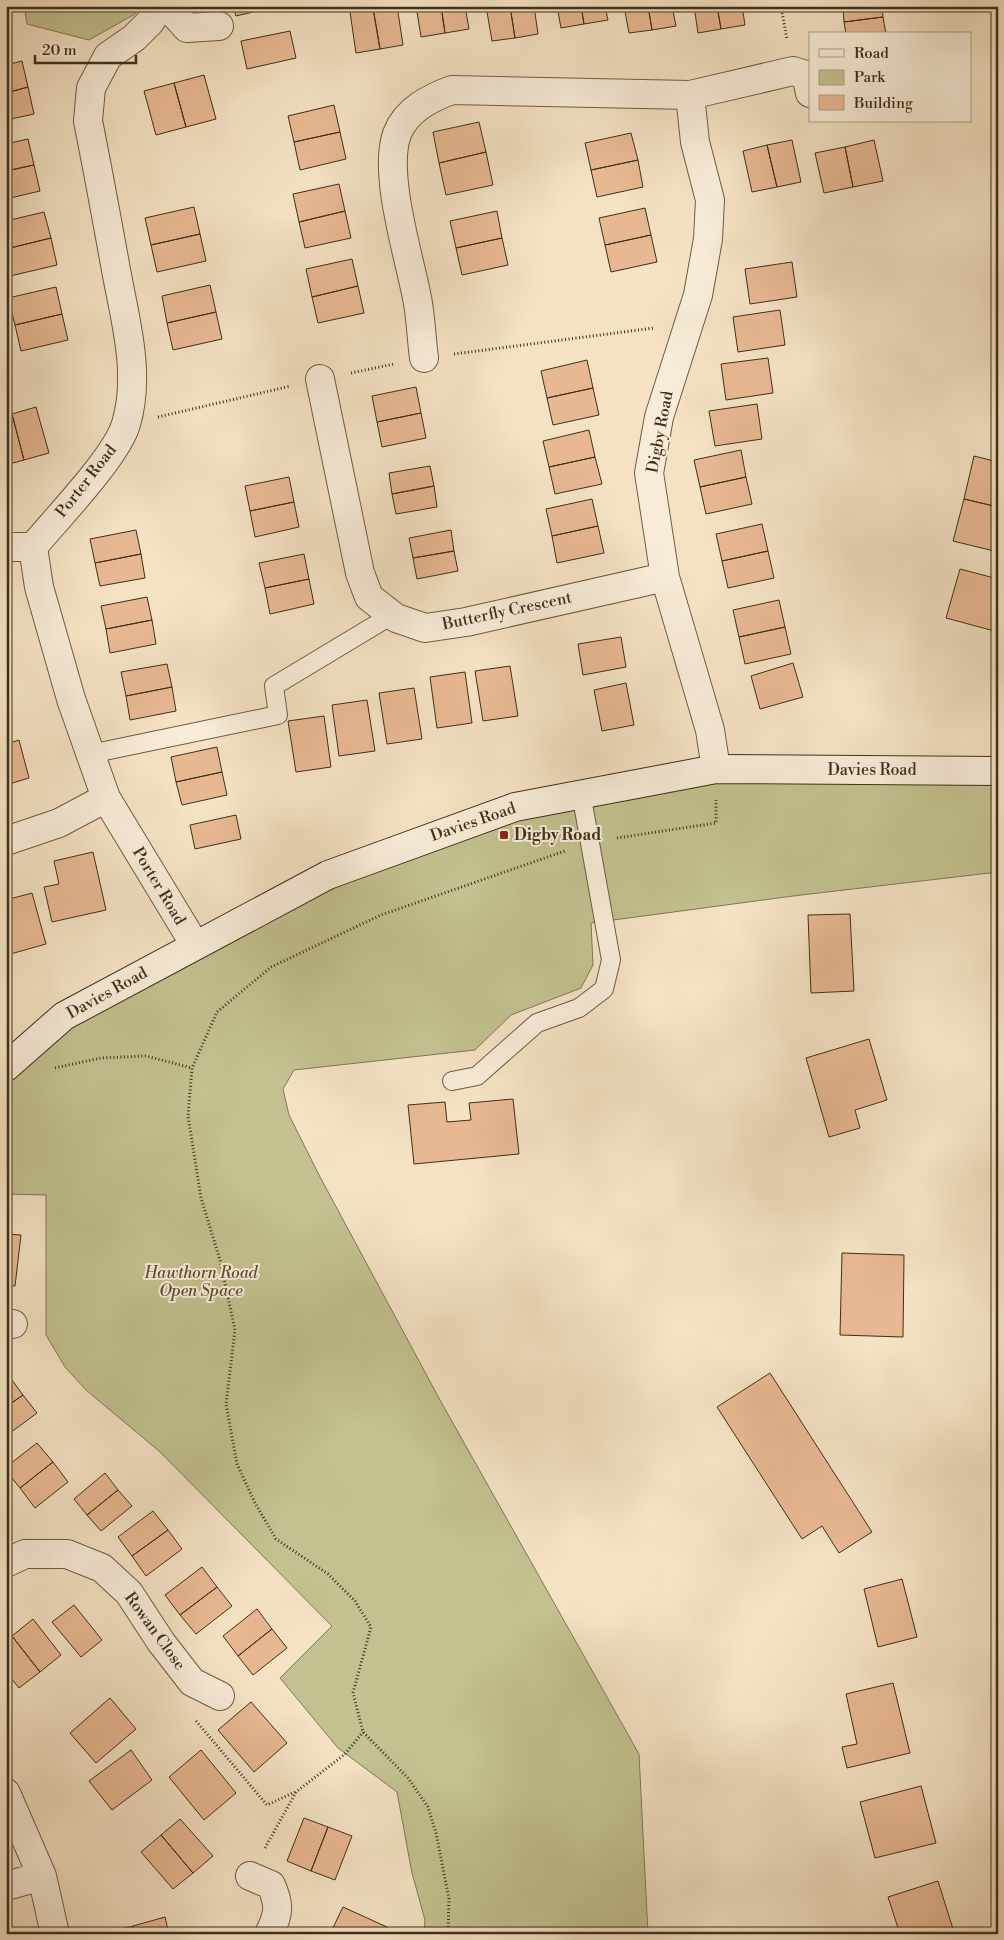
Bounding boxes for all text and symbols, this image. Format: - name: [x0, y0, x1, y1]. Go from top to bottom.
- scale bar: [35, 32, 136, 64]
- legend: [809, 32, 972, 122]
- text: 20 m: [42, 41, 77, 60]
- text: Road: [854, 44, 889, 63]
- text: Park: [854, 68, 886, 87]
- text: Building: [853, 94, 913, 113]
- street label: Digby Road: [642, 389, 678, 475]
- street label: Porter Road: [51, 441, 121, 521]
- street label: Butterfly Crescent: [439, 587, 574, 635]
- street label: Davies Road: [827, 760, 917, 780]
- street label: Davies Road: [428, 798, 518, 846]
- place label: Digby Road: [514, 825, 601, 845]
- marker: Digby Road: [498, 829, 510, 841]
- street label: Porter Road: [128, 844, 190, 928]
- street label: Davies Road: [63, 963, 151, 1023]
- park label: Hawthorn Road Open Space: [144, 1263, 259, 1301]
- street label: Rowan Close: [120, 1588, 190, 1674]

